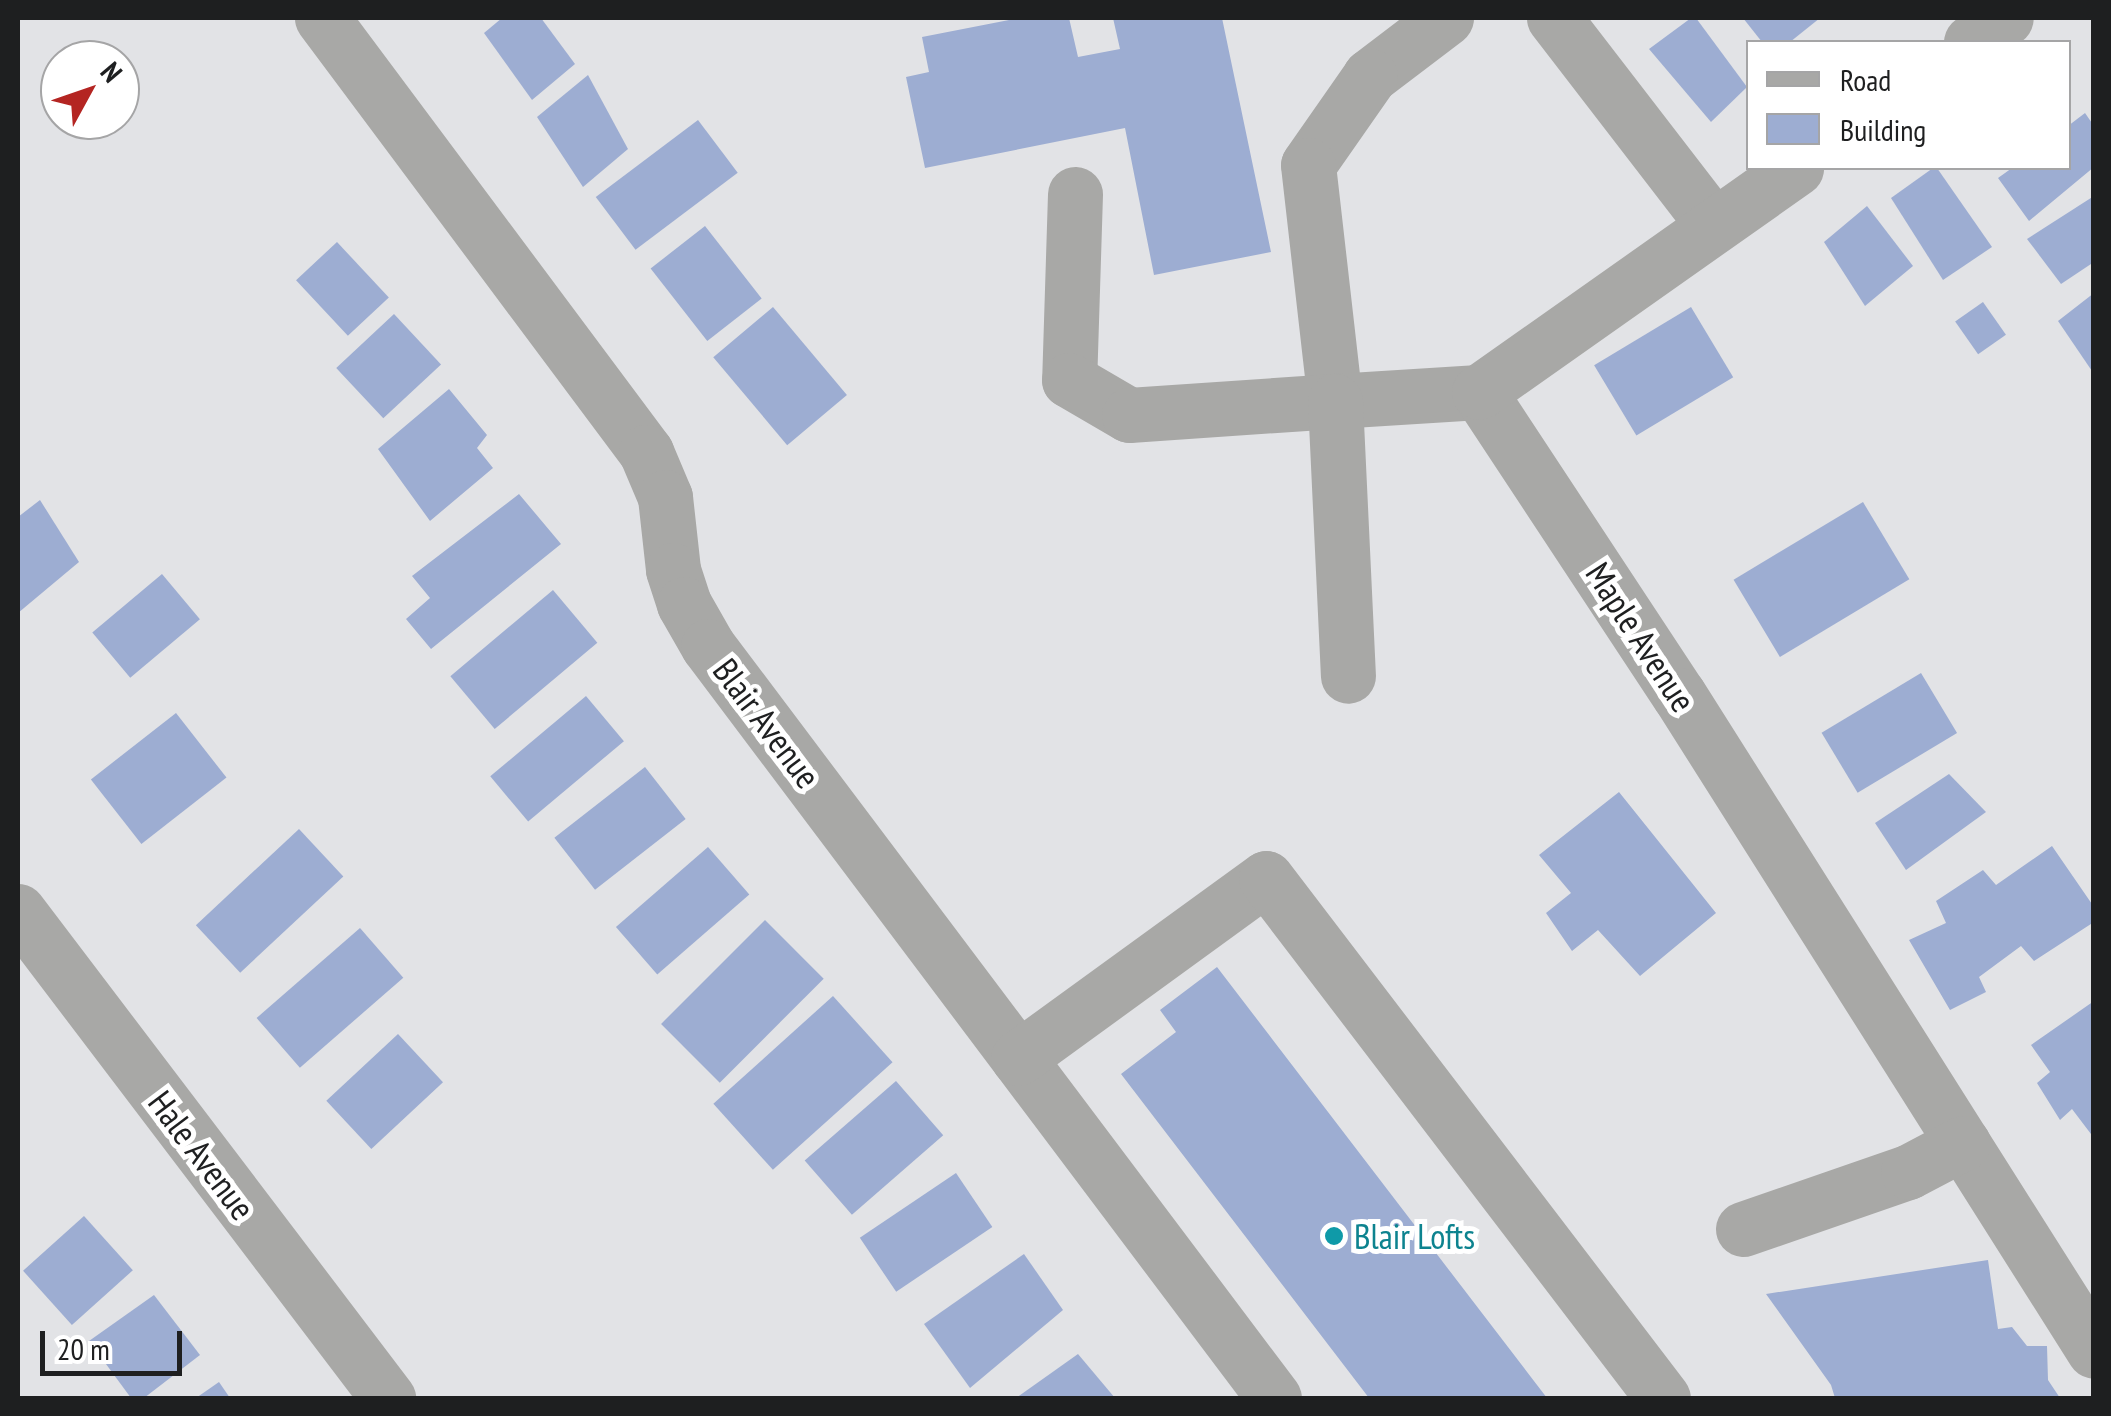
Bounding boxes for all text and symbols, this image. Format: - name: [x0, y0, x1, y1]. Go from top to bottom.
- north arrow: [40, 40, 140, 140]
- legend: [1746, 40, 2071, 170]
- text: N: [93, 54, 131, 89]
- text: Road: [1840, 60, 1891, 99]
- text: Building: [1840, 110, 1926, 149]
- street label: Maple Avenue: [1577, 554, 1705, 720]
- street label: Blair Avenue: [705, 650, 829, 796]
- street label: Hale Avenue: [140, 1082, 264, 1228]
- place label: Blair Lofts: [1354, 1215, 1475, 1257]
- marker: Blair Lofts: [1323, 1225, 1345, 1247]
- scale bar: [45, 1311, 188, 1373]
- text: 20 m: [57, 1329, 110, 1368]

